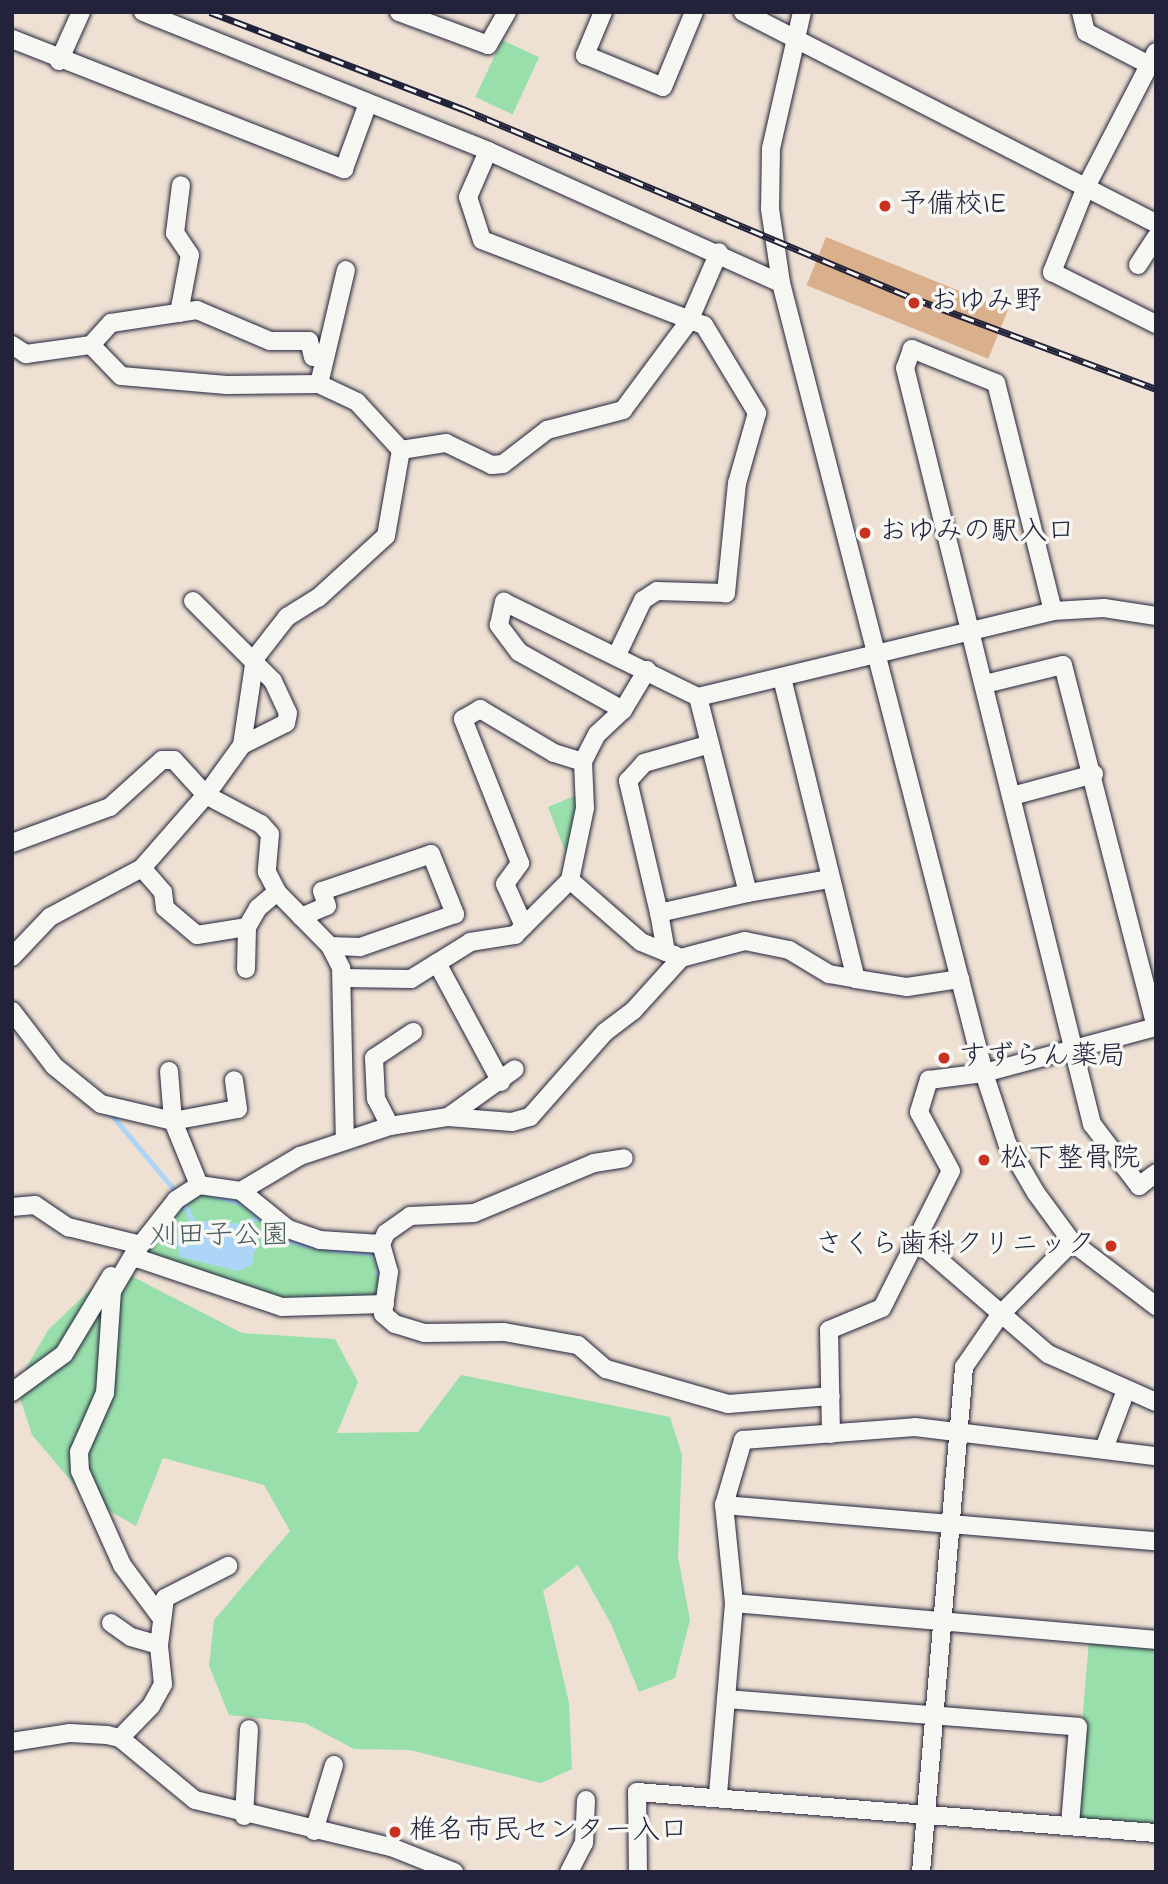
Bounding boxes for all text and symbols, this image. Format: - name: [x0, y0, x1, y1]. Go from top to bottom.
- place label: 予備校IE: [899, 189, 1007, 223]
- marker: 予備校IE: [877, 198, 893, 214]
- place label: おゆみ野: [930, 286, 1042, 320]
- marker: おゆみ野: [904, 293, 924, 313]
- place label: おゆみの駅入口: [879, 516, 1075, 550]
- marker: おゆみの駅入口: [857, 525, 873, 541]
- place label: すずらん薬局: [958, 1041, 1126, 1075]
- marker: すずらん薬局: [936, 1050, 952, 1066]
- place label: 松下整骨院: [1000, 1143, 1140, 1177]
- marker: 松下整骨院: [974, 1150, 994, 1170]
- park label: 刈田子公園: [149, 1220, 289, 1254]
- place label: さくら歯科クリニック: [815, 1229, 1095, 1263]
- marker: さくら歯科クリニック: [1101, 1236, 1121, 1256]
- place label: 椎名市民センター入口: [409, 1815, 689, 1849]
- marker: 椎名市民センター入口: [387, 1824, 403, 1840]

